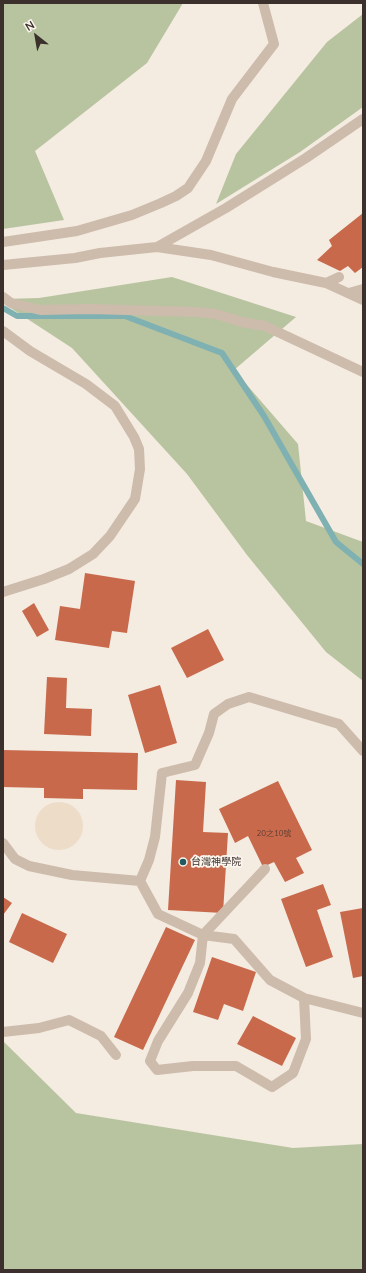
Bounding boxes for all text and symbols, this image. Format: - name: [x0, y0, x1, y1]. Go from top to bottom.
- north arrow: [16, 16, 56, 56]
- text: N: [23, 18, 37, 34]
- house number: 20之10號: [256, 829, 292, 839]
- place label: 台灣神學院: [191, 856, 241, 868]
- marker: 台灣神學院: [178, 857, 188, 867]

